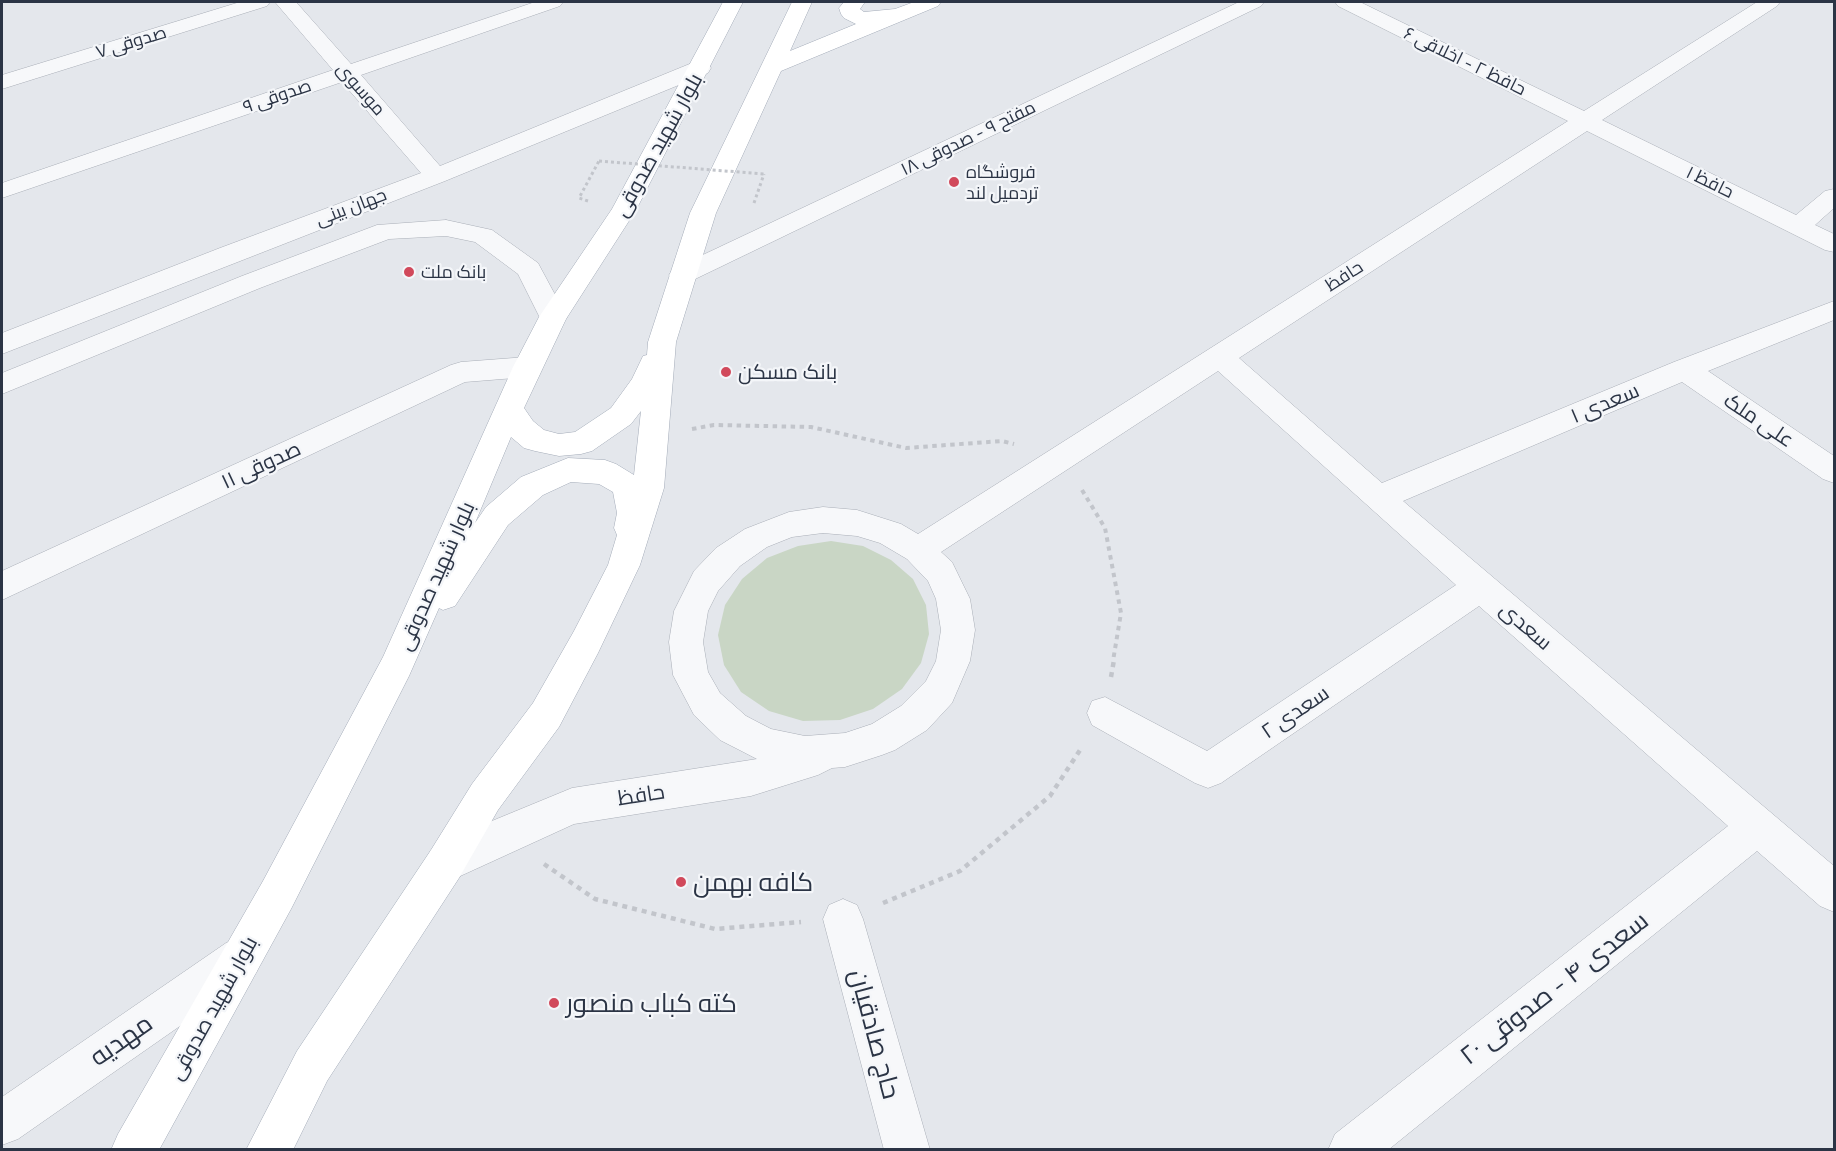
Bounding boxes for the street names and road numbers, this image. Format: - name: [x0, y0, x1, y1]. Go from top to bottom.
- street label: صدوقی ۷: [93, 21, 169, 63]
- street label: حافظ ۲ - اخلاقی ۶: [1401, 22, 1529, 100]
- street label: موسوی: [332, 58, 390, 120]
- street label: بلوار شهید صدوقی: [608, 69, 708, 221]
- street label: صدوقی ۹: [240, 74, 314, 118]
- street label: مفتح ۹ - صدوقی ۱۸: [897, 96, 1039, 180]
- street label: حافظ ۱: [1683, 161, 1737, 203]
- street label: جهان بینی: [312, 184, 390, 230]
- street label: حافظ: [1321, 256, 1367, 296]
- street label: سعدی ۱: [1567, 377, 1643, 429]
- street label: علی ملک: [1719, 387, 1799, 453]
- street label: صدوقی ۱۱: [217, 436, 305, 494]
- street label: بلوار شهید صدوقی: [392, 498, 480, 654]
- street label: سعدی: [1495, 597, 1557, 655]
- street label: سعدی ۲: [1256, 680, 1334, 744]
- street label: حافظ: [616, 779, 666, 811]
- street label: سعدی ۴ - صدوقی ۲۰: [1454, 905, 1654, 1071]
- street label: بلوار شهید صدوقی: [163, 932, 263, 1084]
- street label: حاج صادقیان: [843, 966, 907, 1102]
- street label: مهدیه: [83, 1007, 159, 1073]

